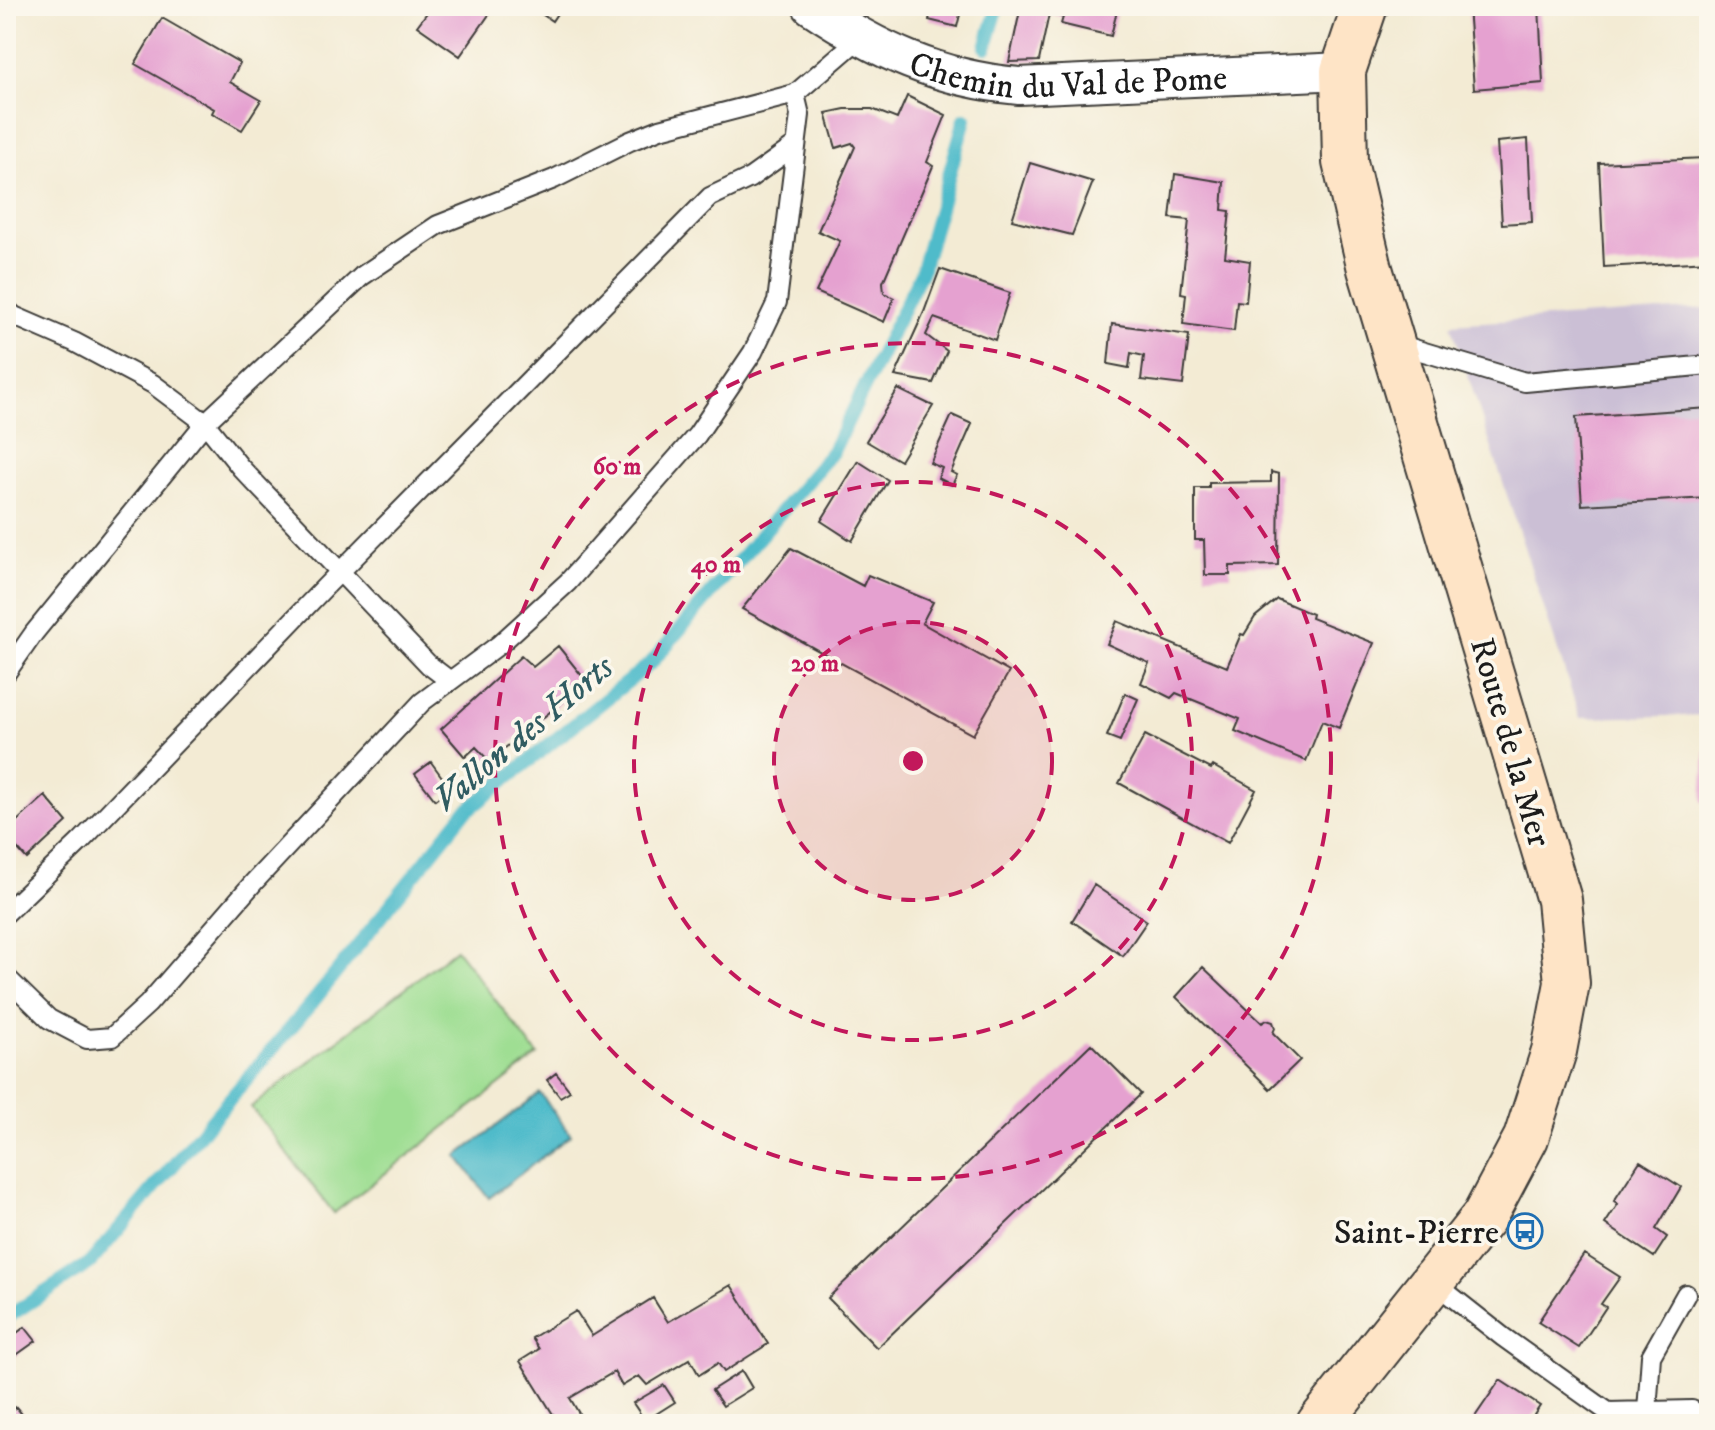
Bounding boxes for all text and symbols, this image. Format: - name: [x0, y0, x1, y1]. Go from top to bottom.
- street label: Chemin du Val de Pome: [903, 43, 1228, 109]
- text: 60 m: [593, 452, 641, 482]
- text: 40 m: [691, 550, 741, 580]
- street label: Route de la Mer: [1460, 633, 1560, 852]
- water label: Vallon des Horts: [424, 645, 624, 822]
- text: 20 m: [791, 649, 839, 679]
- centre of rings: [899, 747, 927, 775]
- place label: Saint-Pierre: [1334, 1212, 1499, 1254]
- bus stop icon: Saint-Pierre: [1506, 1212, 1544, 1250]

